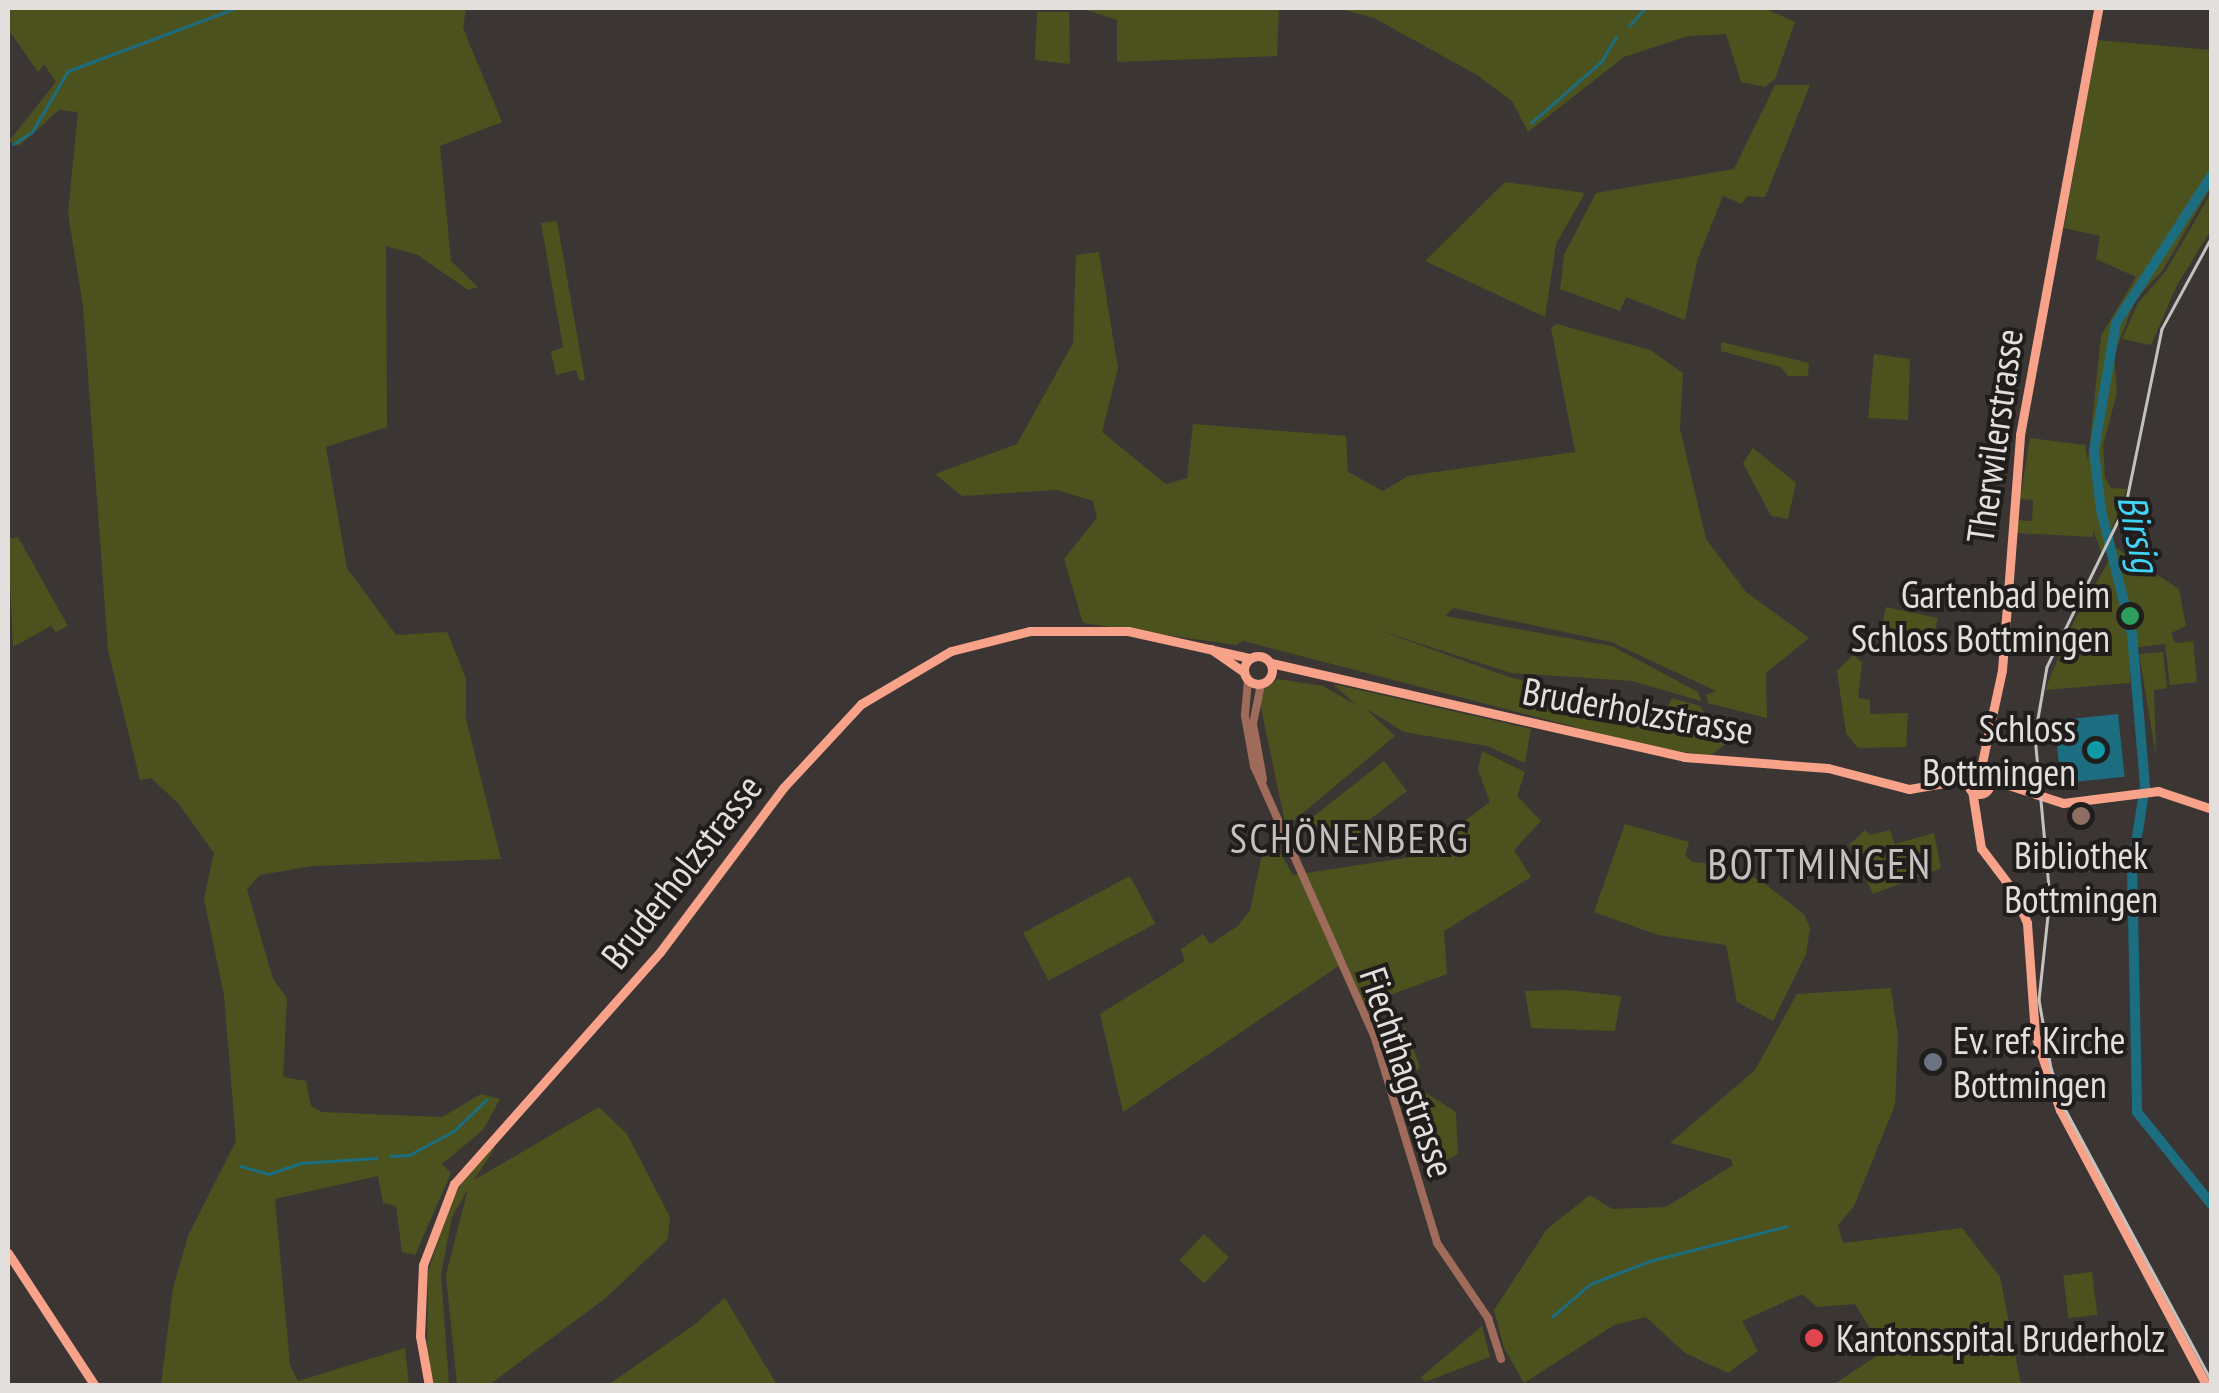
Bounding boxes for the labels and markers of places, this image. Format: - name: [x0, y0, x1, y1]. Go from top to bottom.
- place label: Gartenbad beim Schloss Bottmingen: [1851, 571, 2110, 660]
- marker: Gartenbad beim Schloss Bottmingen: [2119, 605, 2141, 627]
- place label: Schloss Bottmingen: [1922, 705, 2076, 794]
- marker: Schloss Bottmingen: [2085, 739, 2107, 761]
- marker: Bibliothek Bottmingen: [2070, 805, 2092, 827]
- place label: Bibliothek Bottmingen: [2004, 832, 2158, 922]
- place label: Ev. ref. Kirche Bottmingen: [1953, 1017, 2130, 1106]
- marker: Ev. ref. Kirche Bottmingen: [1922, 1051, 1944, 1073]
- place label: Kantonsspital Bruderholz: [1836, 1315, 2165, 1361]
- marker: Kantonsspital Bruderholz: [1801, 1325, 1827, 1351]

